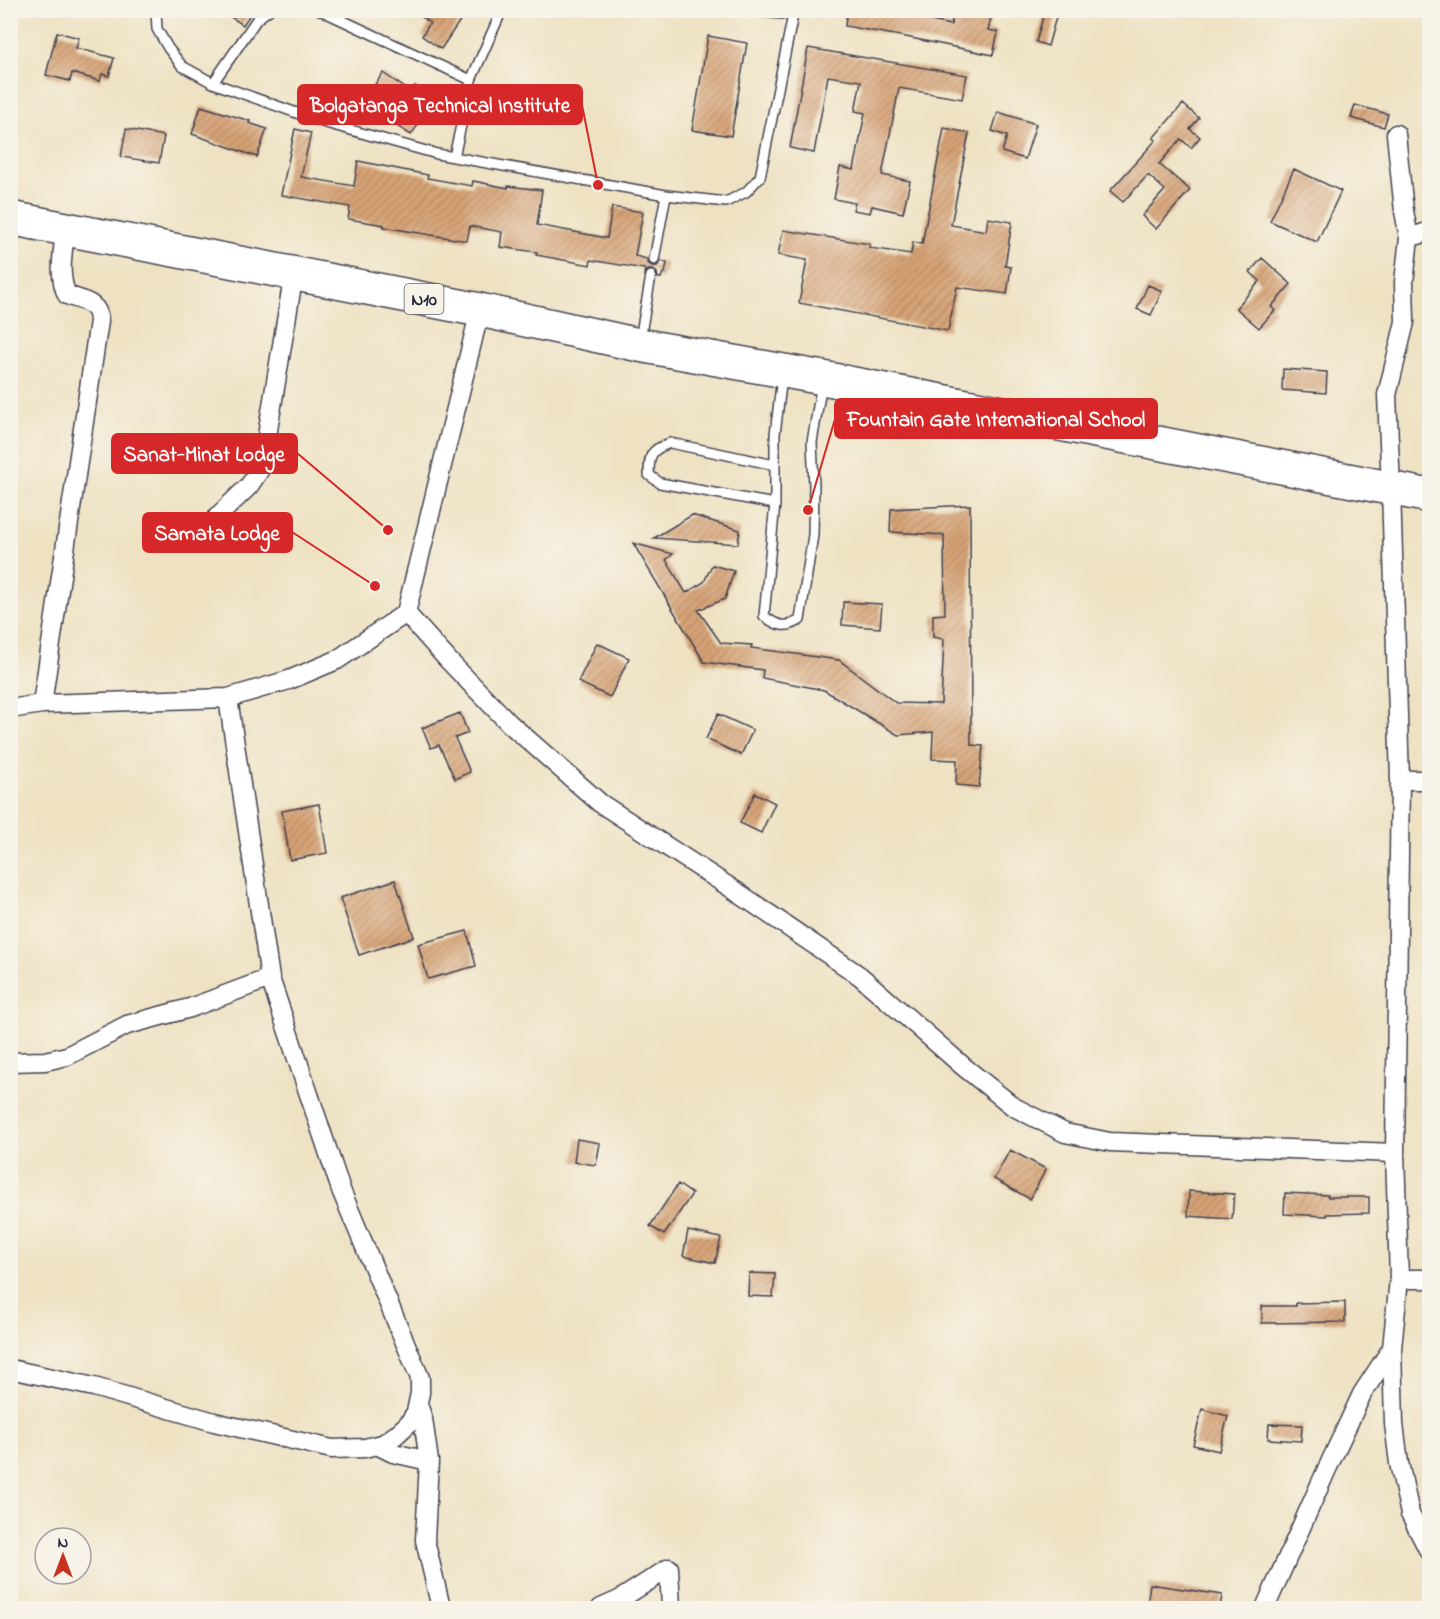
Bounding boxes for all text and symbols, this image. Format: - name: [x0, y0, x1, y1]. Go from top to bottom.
- callout: Bolgatanga Technical Institute: [298, 85, 582, 124]
- text: Bolgatanga Technical Institute: [309, 92, 571, 124]
- road number: N10: [404, 284, 444, 314]
- callout: Fountain Gate International School: [835, 399, 1157, 438]
- text: Fountain Gate International School: [846, 406, 1146, 436]
- callout: Sanat-Minat Lodge: [112, 434, 297, 473]
- text: Sanat-Minat Lodge: [123, 441, 285, 473]
- callout: Samata Lodge: [143, 513, 292, 552]
- text: Samata Lodge: [154, 520, 280, 552]
- north arrow: [33, 1526, 93, 1586]
- text: N: [58, 1531, 69, 1555]

